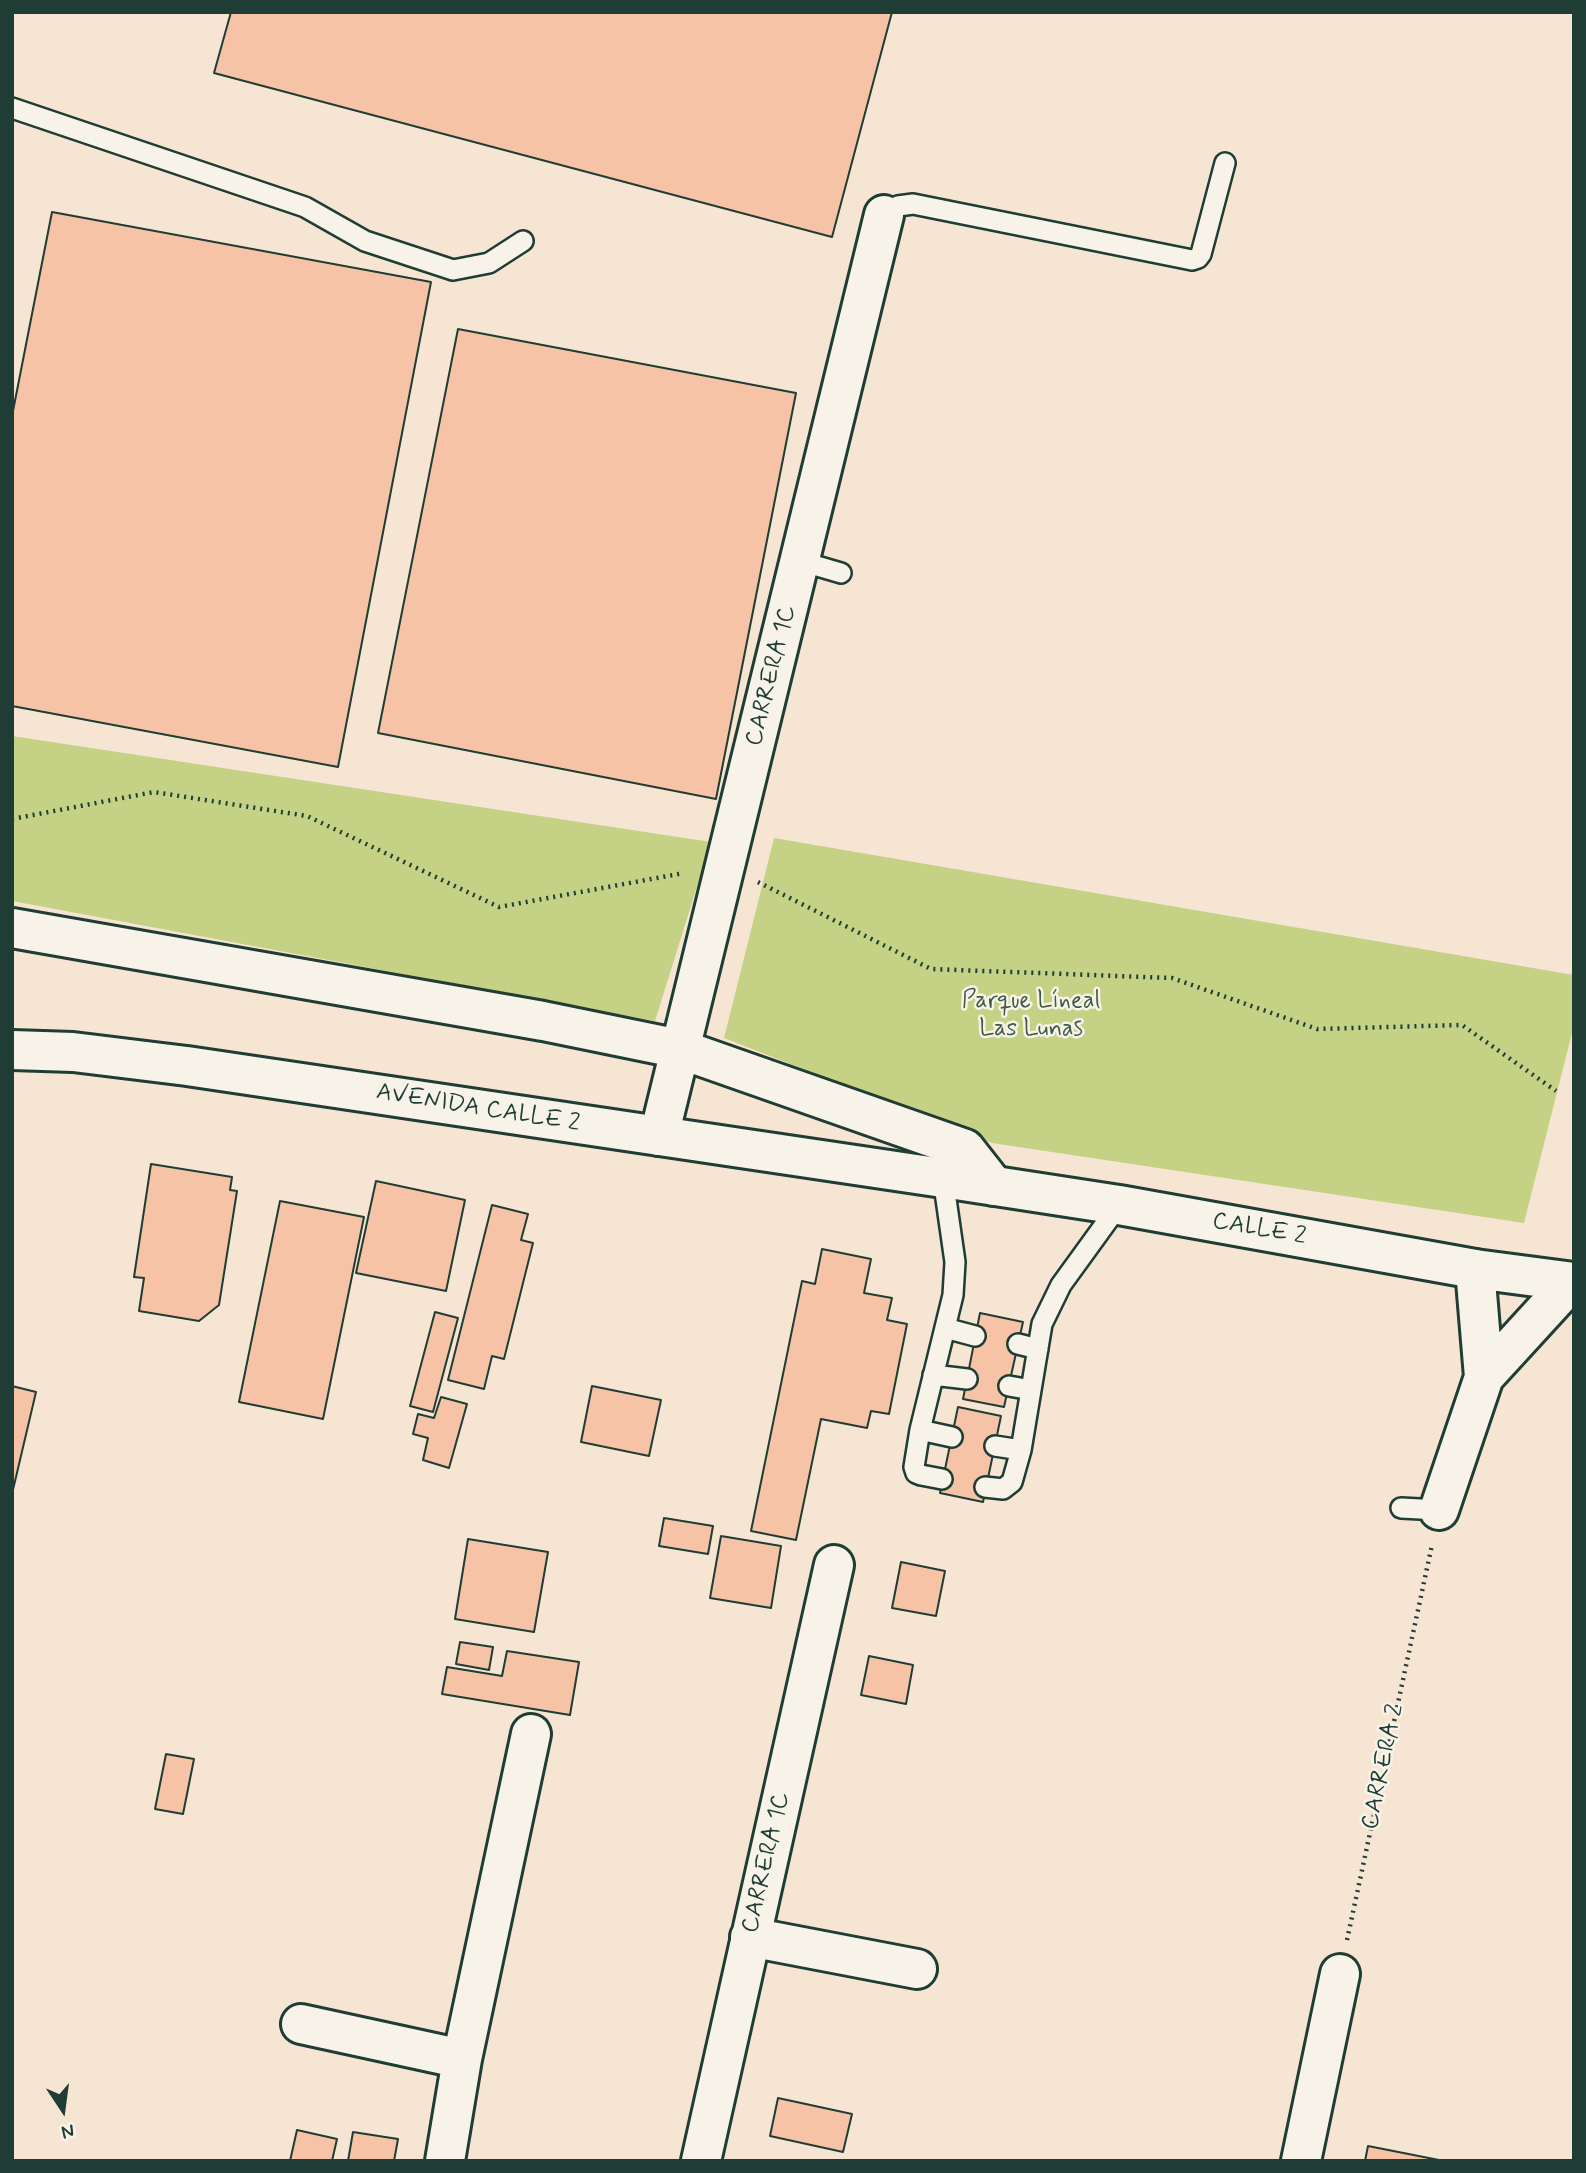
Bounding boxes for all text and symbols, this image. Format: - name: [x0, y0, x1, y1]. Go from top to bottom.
- street label: CARRERA 1C: [741, 603, 803, 749]
- park label: Parque Líneal Las Lunas: [962, 988, 1100, 1044]
- street label: AVENIDA CALLE 2: [374, 1079, 582, 1139]
- street label: CALLE 2: [1210, 1208, 1308, 1252]
- street label: CARRERA 2: [1357, 1702, 1411, 1832]
- street label: CARRERA 1C: [737, 1790, 797, 1936]
- north arrow: [28, 2075, 98, 2145]
- text: N: [59, 2117, 77, 2145]

